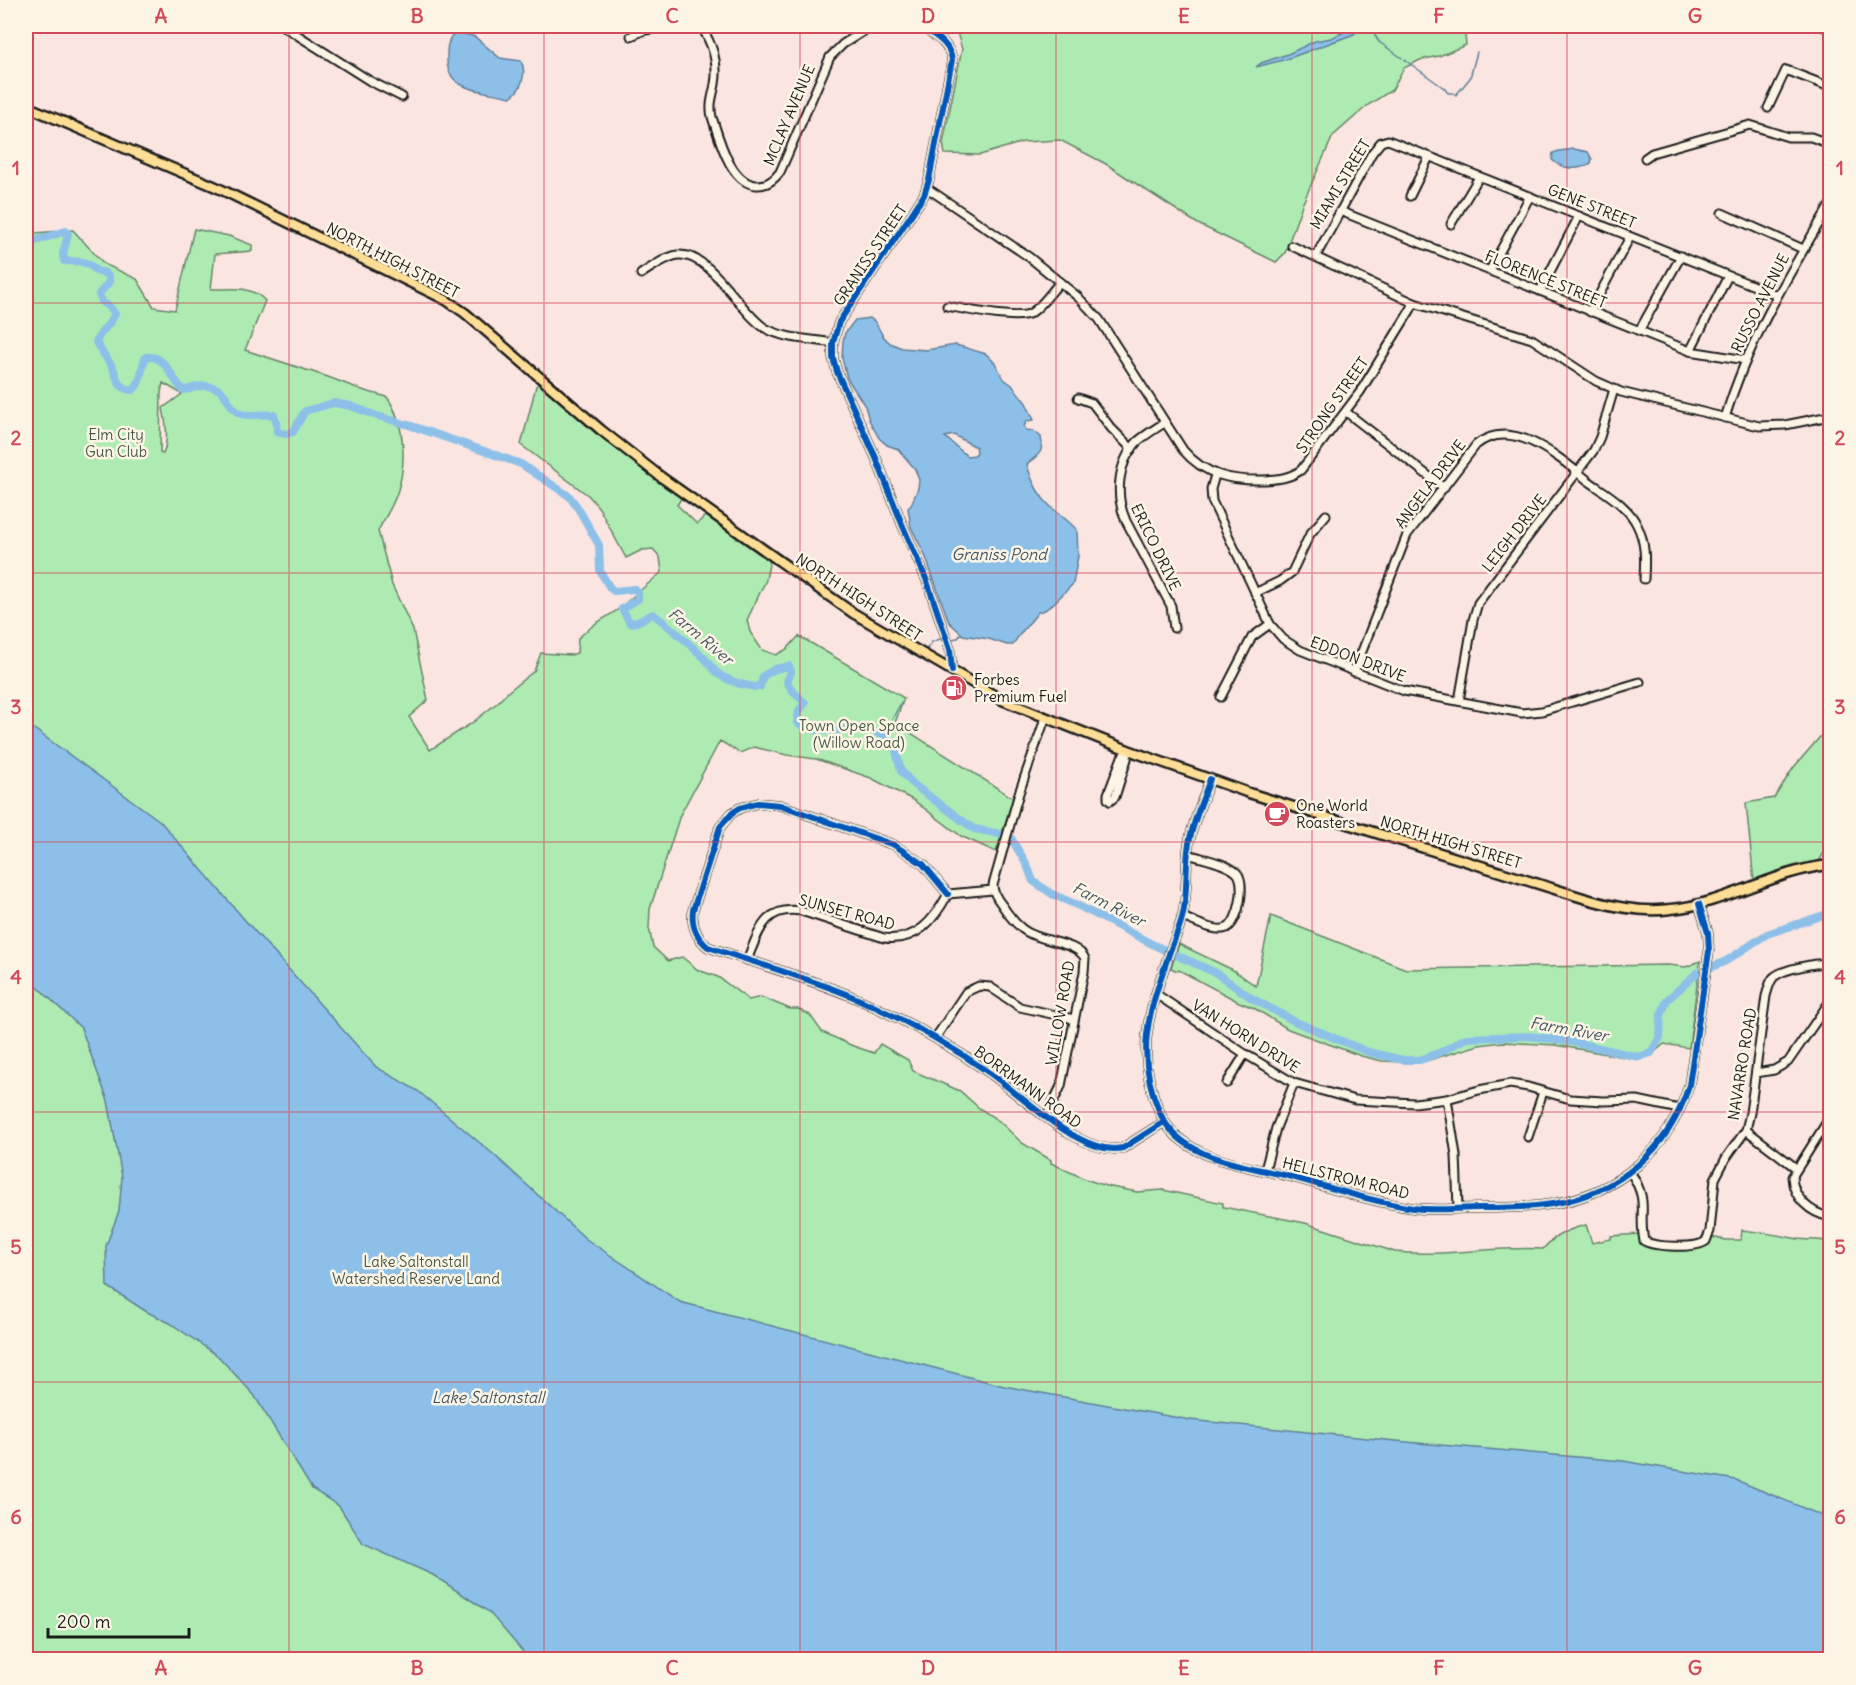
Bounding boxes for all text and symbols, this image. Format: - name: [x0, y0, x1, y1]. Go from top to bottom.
- text: A: [155, 3, 168, 28]
- text: B: [410, 3, 424, 28]
- text: C: [665, 3, 679, 28]
- text: D: [921, 3, 935, 28]
- text: E: [1178, 3, 1190, 28]
- text: F: [1433, 3, 1445, 28]
- text: G: [1688, 3, 1702, 28]
- street label: MCLAY AVENUE: [759, 61, 819, 168]
- street label: MIAMI STREET: [1306, 135, 1374, 233]
- text: 1: [12, 155, 20, 180]
- text: 1: [1836, 155, 1844, 180]
- street label: GENE STREET: [1545, 180, 1639, 232]
- street label: GRANISS STREET: [829, 201, 911, 309]
- street label: NORTH HIGH STREET: [323, 218, 463, 302]
- street label: FLORENCE STREET: [1482, 246, 1610, 312]
- street label: RUSSO AVENUE: [1727, 250, 1793, 356]
- street label: STRONG STREET: [1292, 353, 1372, 457]
- text: 2: [11, 425, 22, 450]
- park label: Elm City Gun Club: [85, 425, 147, 461]
- text: 2: [1835, 425, 1846, 450]
- street label: ANGELA DRIVE: [1391, 436, 1470, 532]
- street label: LEIGH DRIVE: [1478, 490, 1550, 576]
- street label: ERICO DRIVE: [1127, 500, 1185, 594]
- water label: Graniss Pond: [951, 544, 1049, 564]
- street label: NORTH HIGH STREET: [792, 549, 926, 645]
- water label: Farm River: [665, 603, 739, 670]
- street label: EDDON DRIVE: [1308, 632, 1409, 686]
- place label: Forbes Premium Fuel: [974, 670, 1067, 706]
- fuel station icon: Forbes Premium Fuel: [939, 673, 969, 703]
- text: 3: [10, 694, 22, 719]
- text: 3: [1834, 694, 1846, 719]
- park label: Town Open Space (Willow Road): [799, 716, 919, 752]
- place label: One World Roasters: [1296, 796, 1368, 832]
- cafe icon: One World Roasters: [1262, 799, 1292, 829]
- street label: NORTH HIGH STREET: [1378, 811, 1524, 873]
- water label: Farm River: [1069, 877, 1151, 932]
- street label: SUNSET ROAD: [797, 890, 897, 934]
- street label: WILLOW ROAD: [1041, 959, 1079, 1067]
- text: 4: [10, 964, 22, 989]
- text: 4: [1834, 964, 1846, 989]
- street label: VAN HORN DRIVE: [1189, 995, 1303, 1077]
- street label: NAVARRO ROAD: [1724, 1006, 1760, 1122]
- water label: Farm River: [1529, 1012, 1612, 1046]
- street label: BORRMANN ROAD: [971, 1042, 1085, 1132]
- street label: HELLSTROM ROAD: [1281, 1153, 1411, 1203]
- text: 5: [10, 1234, 22, 1259]
- text: 5: [1834, 1234, 1846, 1259]
- park label: Lake Saltonstall Watershed Reserve Land: [332, 1252, 500, 1288]
- water label: Lake Saltonstall: [432, 1387, 547, 1407]
- text: 6: [10, 1504, 22, 1529]
- text: 6: [1834, 1504, 1846, 1529]
- scale bar: [48, 1601, 189, 1639]
- text: 200 m: [57, 1610, 111, 1633]
- text: A: [155, 1655, 168, 1680]
- text: B: [410, 1655, 424, 1680]
- text: C: [665, 1655, 679, 1680]
- text: D: [921, 1655, 935, 1680]
- text: E: [1178, 1655, 1190, 1680]
- text: F: [1433, 1655, 1445, 1680]
- text: G: [1688, 1655, 1702, 1680]

